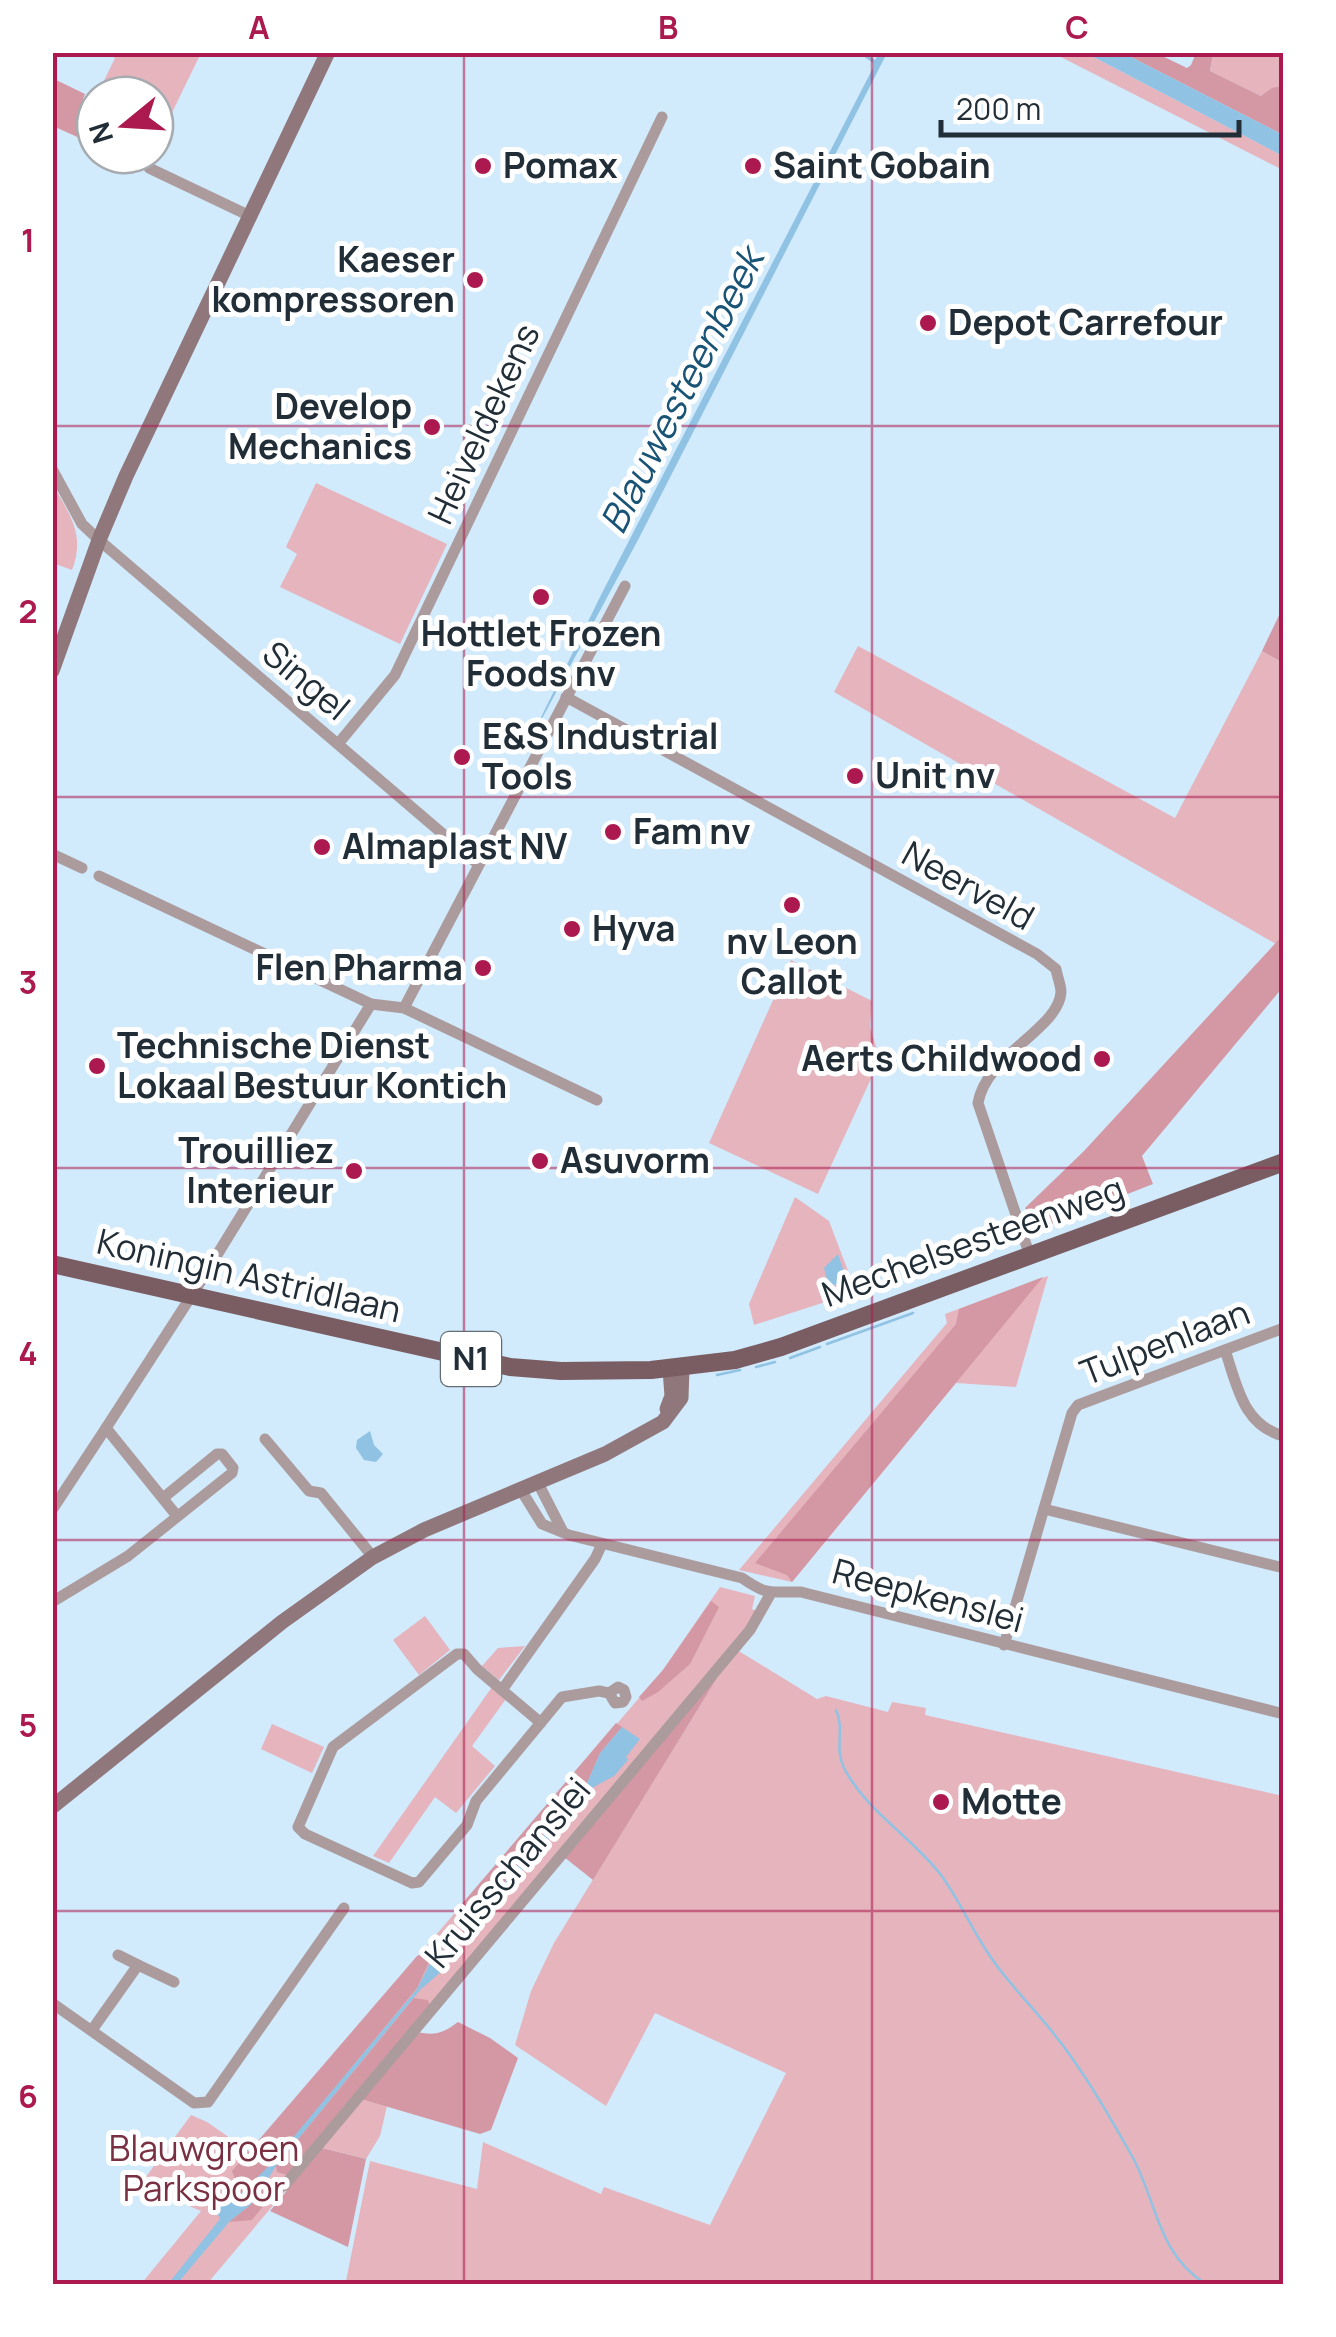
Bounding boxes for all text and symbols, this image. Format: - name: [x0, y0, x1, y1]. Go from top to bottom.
- text: A: [248, 5, 270, 49]
- text: B: [658, 5, 678, 49]
- text: C: [1065, 5, 1089, 49]
- north arrow: [75, 75, 175, 175]
- scale bar: [941, 75, 1238, 137]
- text: 200 m: [956, 88, 1041, 129]
- text: N: [79, 118, 121, 148]
- place label: Pomax: [503, 141, 618, 189]
- place label: Saint Gobain: [773, 141, 991, 189]
- marker: Pomax: [472, 155, 494, 177]
- marker: Saint Gobain: [742, 155, 764, 177]
- text: 1: [21, 218, 35, 262]
- water label: Blauwesteenbeek: [586, 234, 777, 541]
- place label: Kaeser kompressoren: [212, 235, 455, 323]
- marker: Kaeser kompressoren: [464, 269, 486, 291]
- place label: Depot Carrefour: [948, 298, 1223, 346]
- marker: Depot Carrefour: [917, 312, 939, 334]
- street label: Heiveldekens: [416, 316, 550, 531]
- place label: Develop Mechanics: [228, 382, 412, 470]
- marker: Develop Mechanics: [421, 416, 443, 438]
- marker: Hottlet Frozen Foods nv: [530, 586, 552, 608]
- text: 2: [18, 589, 38, 633]
- place label: Hottlet Frozen Foods nv: [421, 609, 661, 697]
- street label: Singel: [253, 630, 360, 731]
- place label: E&S Industrial Tools: [482, 712, 719, 800]
- marker: E&S Industrial Tools: [451, 746, 473, 768]
- place label: Unit nv: [875, 751, 995, 799]
- marker: Unit nv: [844, 765, 866, 787]
- place label: Fam nv: [633, 807, 751, 855]
- marker: Fam nv: [602, 821, 624, 843]
- place label: Almaplast NV: [342, 822, 568, 870]
- street label: Neerveld: [894, 829, 1043, 941]
- marker: Almaplast NV: [311, 836, 333, 858]
- marker: nv Leon Callot: [781, 894, 803, 916]
- place label: Hyva: [592, 904, 675, 952]
- place label: nv Leon Callot: [726, 917, 858, 1005]
- marker: Hyva: [561, 918, 583, 940]
- place label: Flen Pharma: [255, 943, 463, 991]
- marker: Flen Pharma: [472, 957, 494, 979]
- text: 3: [19, 960, 37, 1004]
- place label: Technische Dienst Lokaal Bestuur Kontich: [117, 1021, 507, 1109]
- place label: Aerts Childwood: [801, 1034, 1082, 1082]
- marker: Aerts Childwood: [1091, 1048, 1113, 1070]
- marker: Technische Dienst Lokaal Bestuur Kontich: [86, 1055, 108, 1077]
- place label: Trouilliez Interieur: [178, 1126, 334, 1214]
- place label: Asuvorm: [560, 1136, 710, 1184]
- marker: Asuvorm: [529, 1150, 551, 1172]
- marker: Trouilliez Interieur: [343, 1160, 365, 1182]
- street label: Mechelsesteenweg: [815, 1164, 1130, 1318]
- street label: Koningin Astridlaan: [93, 1217, 406, 1333]
- street label: Tulpenlaan: [1073, 1288, 1256, 1396]
- text: 4: [18, 1331, 38, 1375]
- road number: N1: [441, 1332, 501, 1386]
- street label: Reepkenslei: [827, 1546, 1029, 1644]
- text: 5: [19, 1703, 37, 1747]
- street label: Kruisschanslei: [413, 1767, 601, 1978]
- place label: Motte: [961, 1777, 1062, 1825]
- marker: Motte: [930, 1791, 952, 1813]
- text: 6: [18, 2074, 38, 2118]
- park label: Blauwgroen Parkspoor: [109, 2124, 299, 2212]

